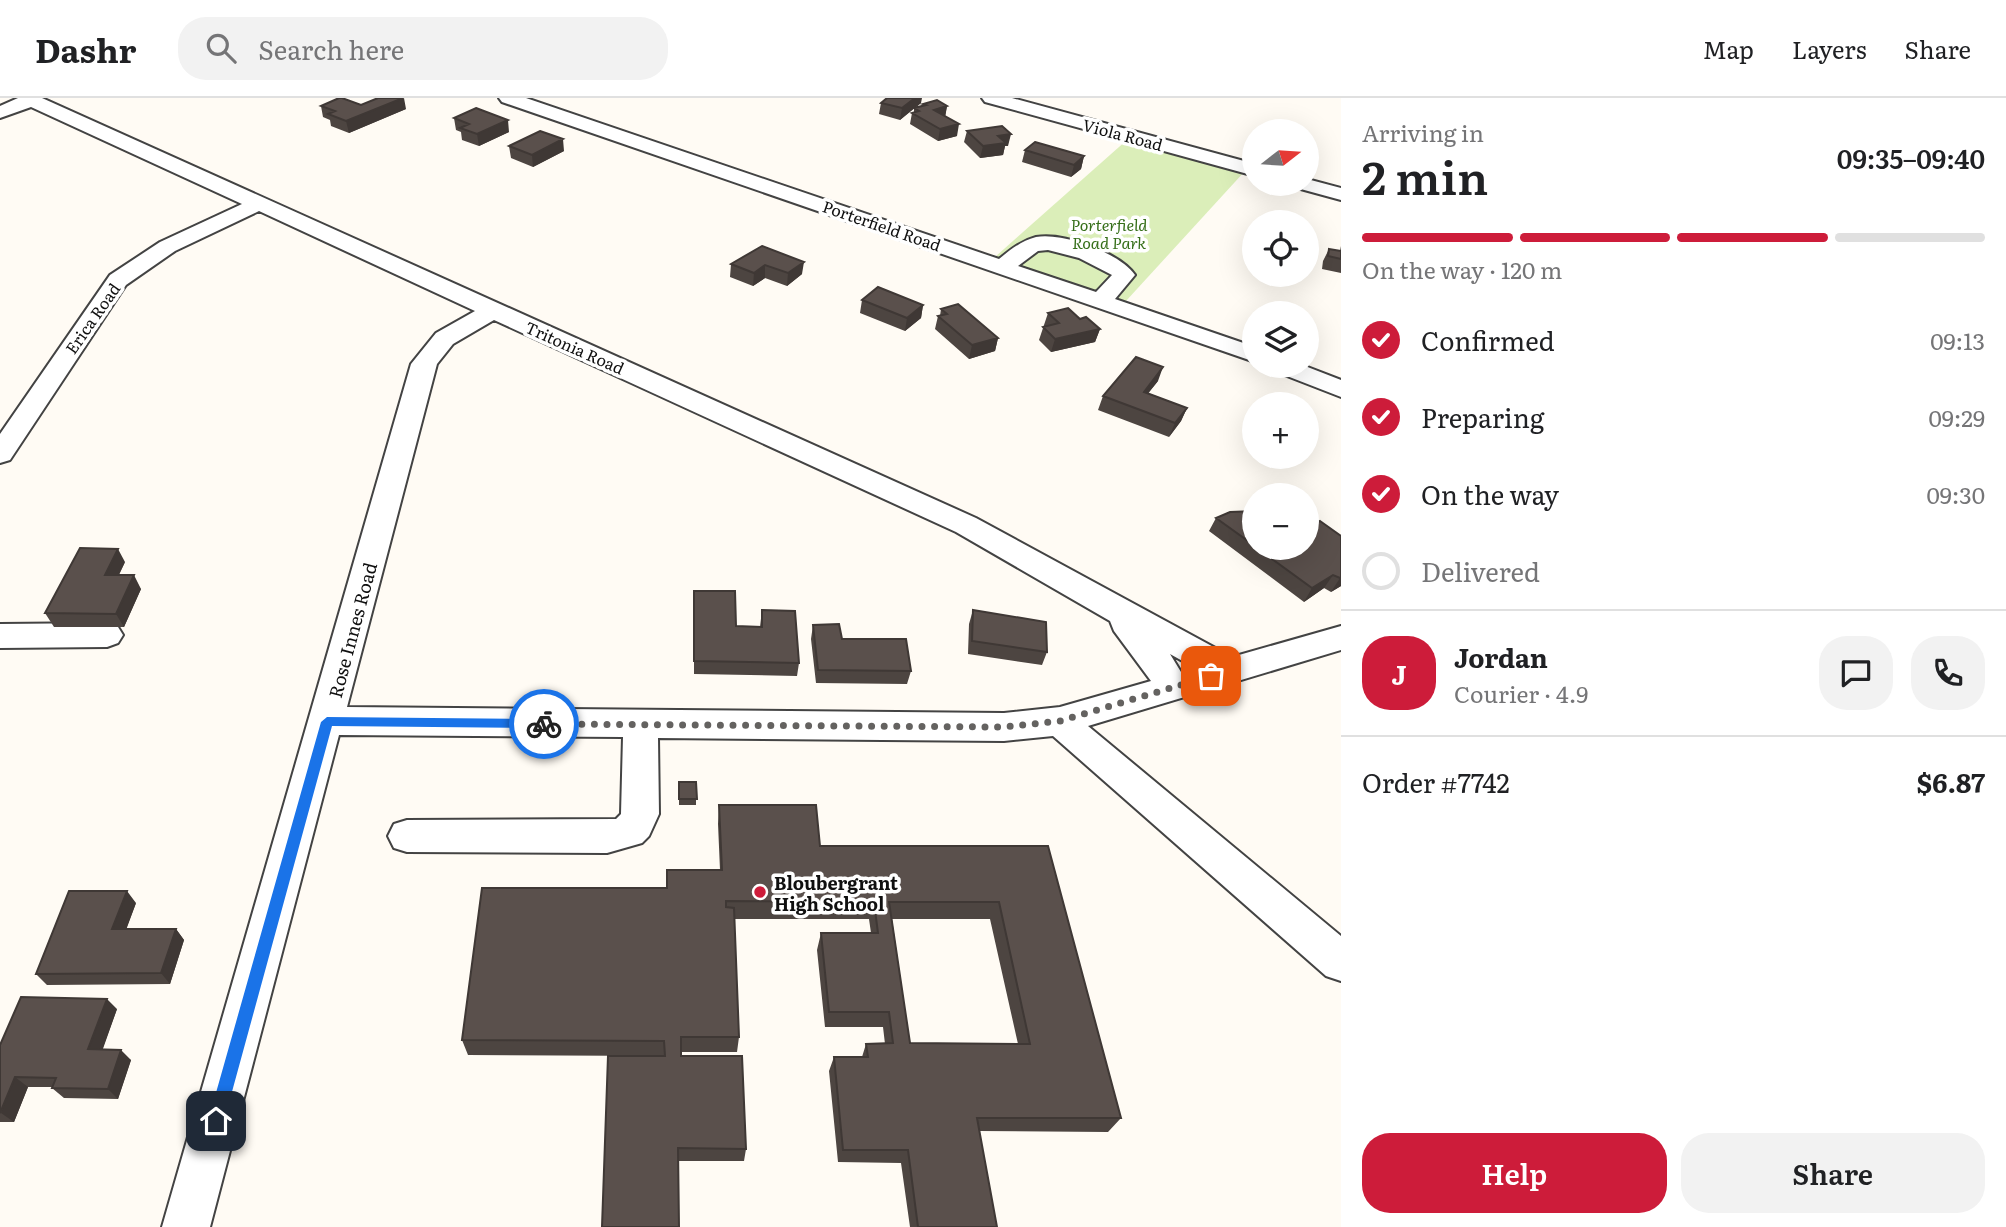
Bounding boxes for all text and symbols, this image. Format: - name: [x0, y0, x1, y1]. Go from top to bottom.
- search box: [178, 17, 668, 80]
- text: Dashr: [35, 24, 136, 73]
- icon: search: [202, 29, 240, 67]
- text: Search here: [258, 29, 404, 68]
- text: Map: [1703, 31, 1754, 66]
- text: Layers: [1792, 31, 1866, 66]
- text: Share: [1904, 31, 1971, 66]
- street label: Viola Road: [1080, 112, 1166, 156]
- text: Arriving in: [1362, 115, 1484, 149]
- north arrow: [1242, 119, 1320, 196]
- map controls: [1242, 119, 1319, 560]
- text: 09:35–09:40: [1837, 138, 1985, 177]
- text: 2 min: [1362, 141, 1488, 209]
- street label: Porterfield Road: [820, 193, 945, 257]
- button: locate: [1242, 210, 1319, 287]
- park label: Porterfield Road Park: [1070, 212, 1148, 254]
- text: On the way · 120 m: [1362, 252, 1562, 286]
- street label: Erica Road: [59, 277, 125, 358]
- button: layers: [1242, 301, 1319, 378]
- street label: Tritonia Road: [522, 314, 628, 380]
- text: Confirmed: [1421, 320, 1555, 359]
- icon: check: [1362, 321, 1400, 359]
- text: 09:13: [1930, 323, 1985, 357]
- button: +: [1242, 392, 1319, 469]
- text: Preparing: [1421, 397, 1544, 436]
- icon: check: [1362, 398, 1400, 436]
- text: 09:29: [1929, 400, 1985, 434]
- text: On the way: [1421, 474, 1559, 513]
- icon: check: [1362, 475, 1400, 513]
- text: 09:30: [1926, 477, 1985, 511]
- button: −: [1242, 483, 1319, 560]
- text: Delivered: [1421, 551, 1540, 590]
- street label: Rose Innes Road: [321, 559, 383, 701]
- button: chat: [1819, 636, 1893, 710]
- button: phone: [1911, 636, 1985, 710]
- text: Jordan: [1454, 637, 1548, 676]
- pin: [1181, 646, 1241, 706]
- text: J: [1392, 654, 1406, 693]
- icon: bag: [1192, 657, 1230, 695]
- text: Courier · 4.9: [1454, 676, 1588, 710]
- courier: [509, 689, 579, 759]
- icon: bike: [525, 705, 563, 743]
- text: Order #7742: [1362, 762, 1510, 801]
- text: $6.87: [1917, 762, 1985, 801]
- place label: Bloubergrant High School: [774, 869, 898, 917]
- marker: Bloubergrant High School: [752, 884, 768, 900]
- pin: [186, 1091, 246, 1151]
- icon: home: [197, 1102, 235, 1140]
- button: Help: [1362, 1133, 1667, 1213]
- button: Share: [1681, 1133, 1985, 1213]

